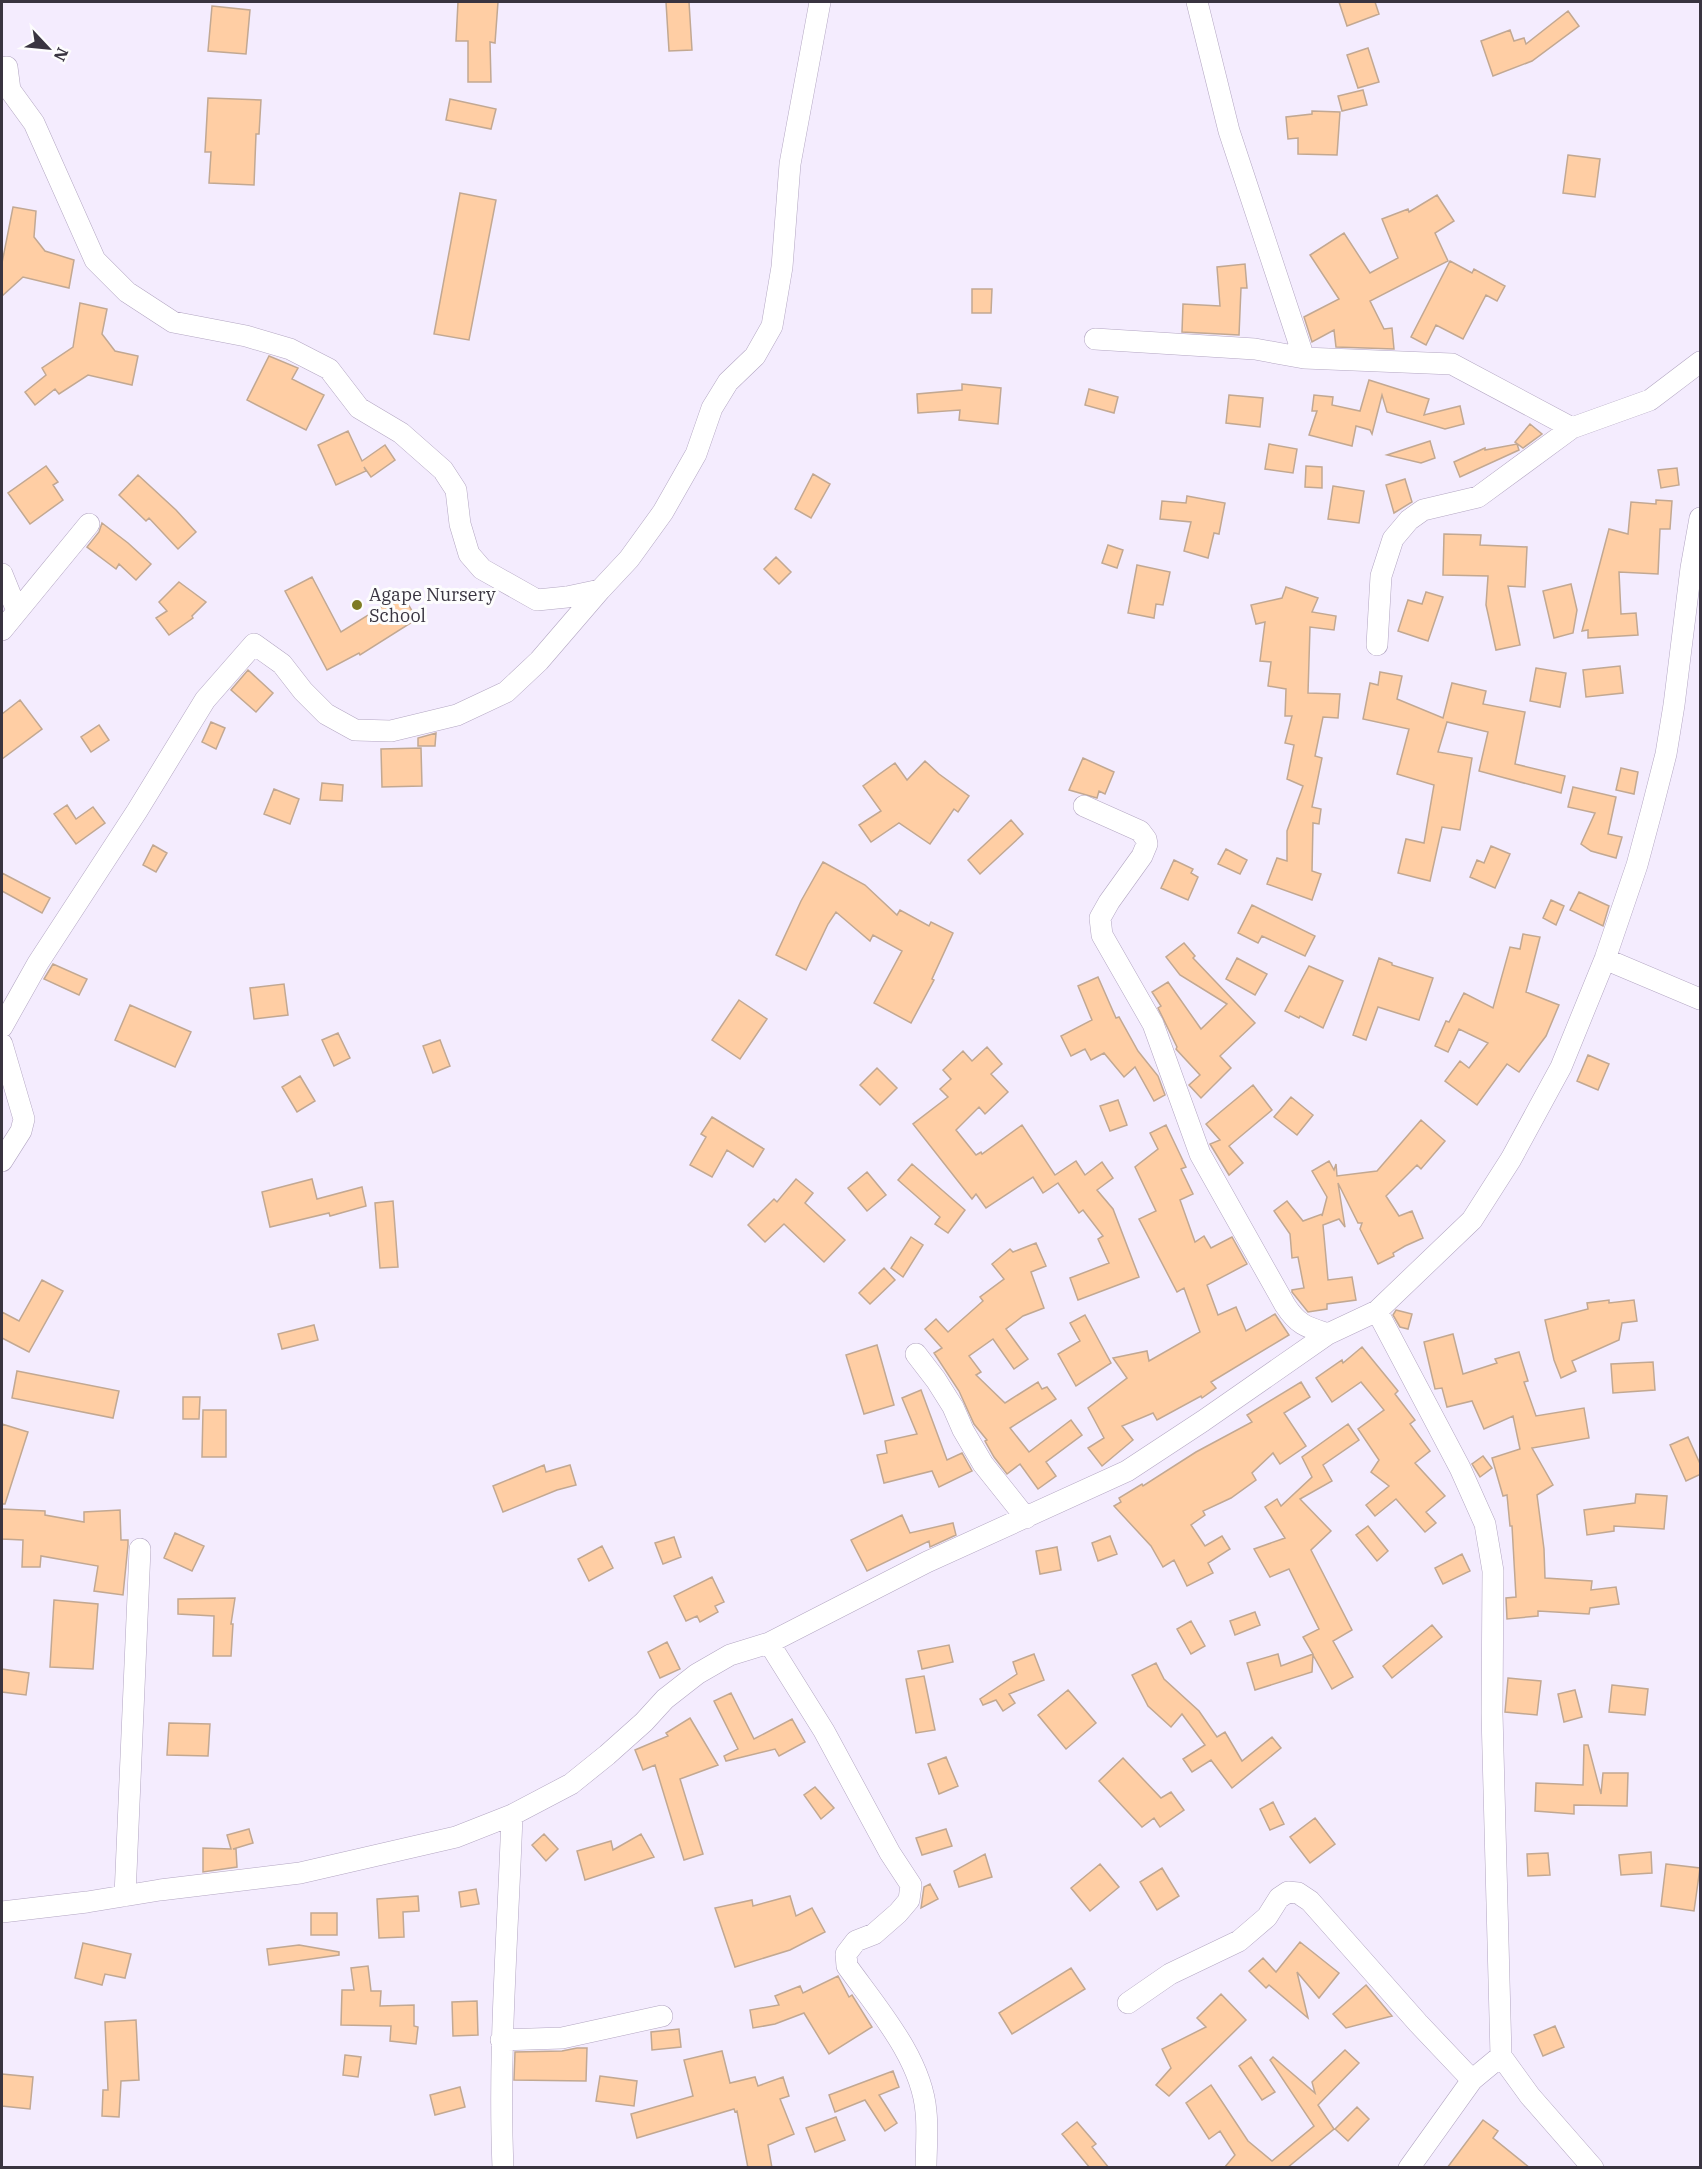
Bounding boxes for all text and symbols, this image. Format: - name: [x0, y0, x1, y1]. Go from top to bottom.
- north arrow: [18, 18, 78, 78]
- text: N: [50, 45, 73, 65]
- place label: Agape Nursery School: [369, 583, 496, 627]
- marker: Agape Nursery School: [350, 598, 364, 612]

